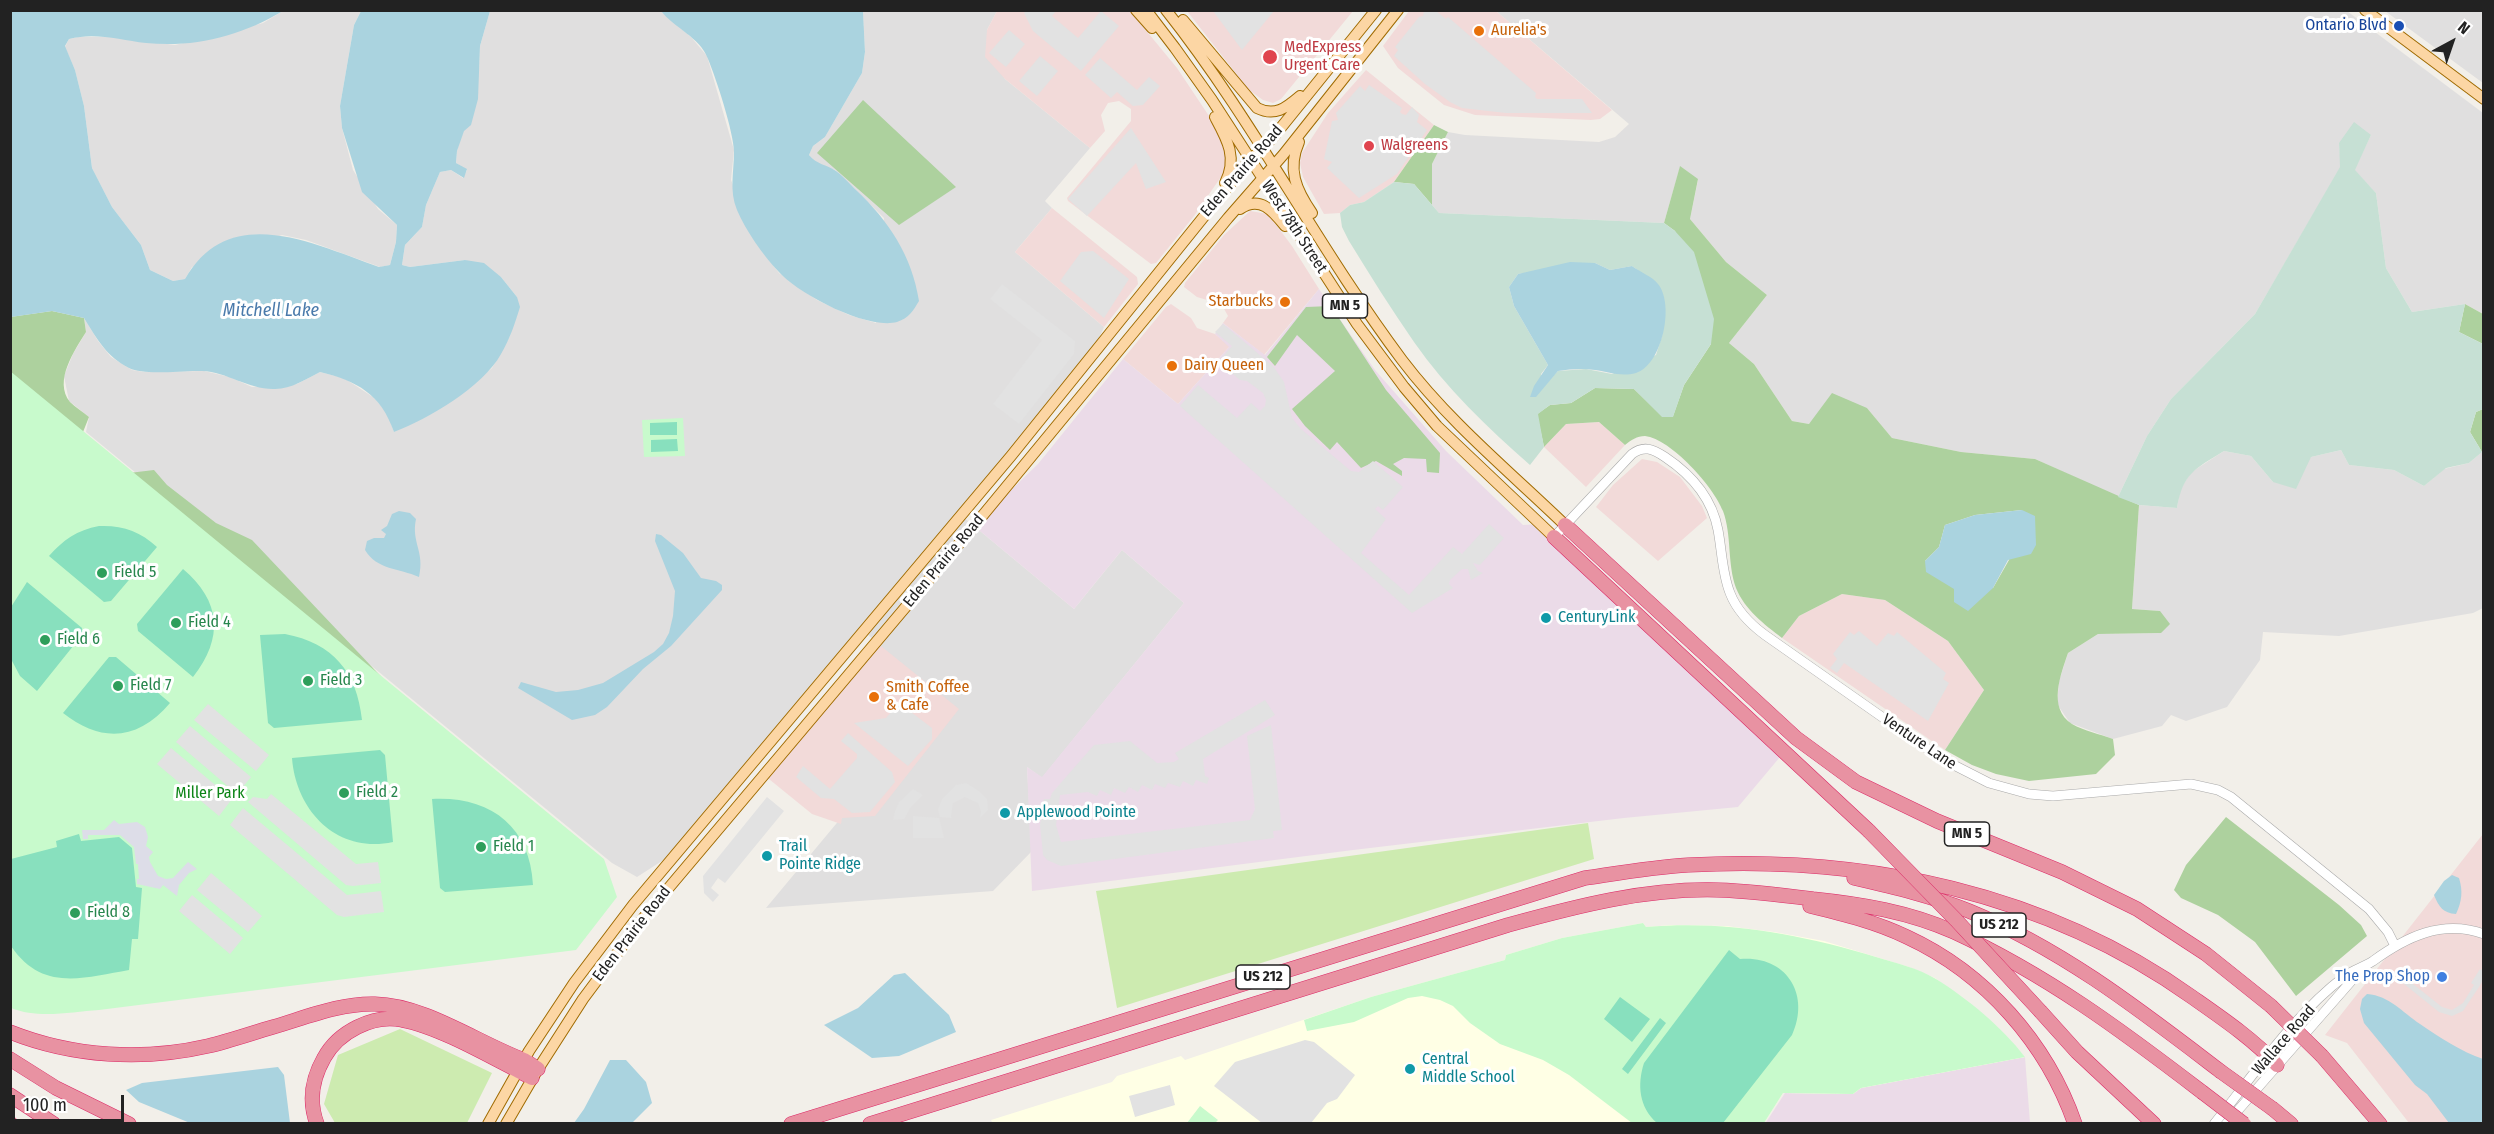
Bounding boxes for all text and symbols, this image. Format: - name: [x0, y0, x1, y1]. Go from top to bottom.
- north arrow: [2422, 12, 2482, 72]
- place label: Ontario Blvd: [2305, 16, 2387, 36]
- text: N: [2454, 17, 2474, 38]
- marker: Ontario Blvd: [2392, 19, 2406, 33]
- place label: Aurelia's: [1491, 21, 1547, 41]
- marker: Aurelia's: [1472, 24, 1486, 38]
- place label: MedExpress Urgent Care: [1284, 38, 1361, 76]
- marker: MedExpress Urgent Care: [1261, 48, 1279, 66]
- street label: Eden Prairie Road: [1197, 121, 1287, 221]
- place label: Walgreens: [1381, 136, 1448, 156]
- marker: Walgreens: [1362, 139, 1376, 153]
- street label: West 78th Street: [1257, 177, 1331, 277]
- place label: Starbucks: [1209, 292, 1273, 312]
- road number: MN 5: [1322, 294, 1368, 318]
- marker: Starbucks: [1278, 295, 1292, 309]
- water label: Mitchell Lake: [223, 300, 319, 322]
- place label: Dairy Queen: [1184, 356, 1264, 376]
- marker: Dairy Queen: [1165, 359, 1179, 373]
- street label: Eden Prairie Road: [900, 511, 988, 611]
- place label: Field 5: [114, 563, 156, 583]
- marker: Field 5: [95, 566, 109, 580]
- place label: CenturyLink: [1558, 608, 1635, 628]
- marker: CenturyLink: [1539, 611, 1553, 625]
- place label: Field 4: [188, 613, 231, 633]
- marker: Field 4: [169, 616, 183, 630]
- place label: Field 6: [57, 630, 100, 650]
- marker: Field 6: [38, 633, 52, 647]
- place label: Field 3: [320, 671, 362, 691]
- marker: Field 3: [301, 674, 315, 688]
- place label: Field 7: [130, 676, 171, 696]
- place label: Smith Coffee & Cafe: [886, 678, 969, 716]
- marker: Field 7: [111, 679, 125, 693]
- marker: Smith Coffee & Cafe: [867, 690, 881, 704]
- street label: Venture Lane: [1878, 710, 1960, 774]
- place label: Field 2: [356, 783, 398, 803]
- park label: Miller Park: [175, 784, 245, 804]
- marker: Field 2: [337, 786, 351, 800]
- place label: Applewood Pointe: [1017, 803, 1136, 823]
- marker: Applewood Pointe: [998, 806, 1012, 820]
- road number: MN 5: [1944, 822, 1990, 846]
- place label: Field 1: [493, 837, 534, 857]
- place label: Trail Pointe Ridge: [779, 837, 861, 875]
- marker: Field 1: [474, 840, 488, 854]
- marker: Trail Pointe Ridge: [760, 849, 774, 863]
- street label: Eden Prairie Road: [589, 883, 675, 985]
- place label: Field 8: [87, 903, 130, 923]
- marker: Field 8: [68, 906, 82, 920]
- road number: US 212: [1972, 913, 2026, 937]
- road number: US 212: [1236, 965, 1290, 989]
- place label: The Prop Shop: [2335, 967, 2430, 987]
- marker: The Prop Shop: [2435, 970, 2449, 984]
- street label: Wallace Road: [2248, 1001, 2320, 1079]
- place label: Central Middle School: [1422, 1050, 1515, 1088]
- marker: Central Middle School: [1403, 1062, 1417, 1076]
- scale bar: [15, 1083, 128, 1121]
- text: 100 m: [23, 1094, 67, 1116]

